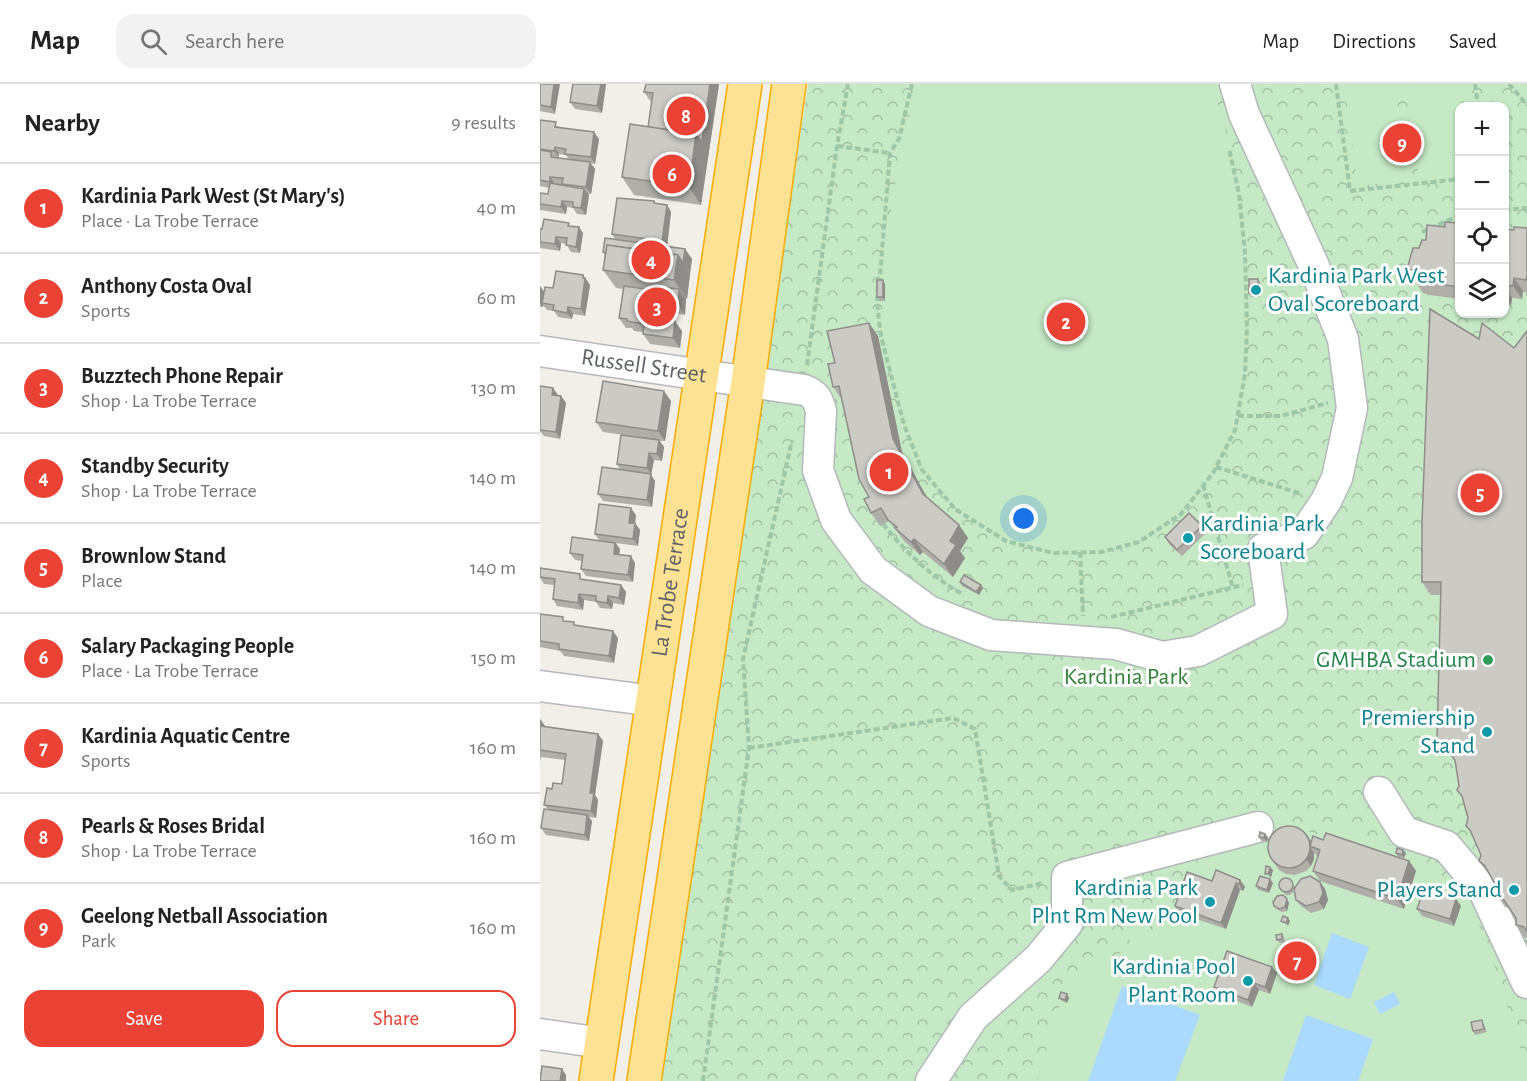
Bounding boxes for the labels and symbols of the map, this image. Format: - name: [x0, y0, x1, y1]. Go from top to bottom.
- pin: 8: [666, 93, 706, 138]
- pin: 9: [1382, 120, 1422, 166]
- pin: 6: [652, 152, 692, 196]
- pin: 4: [632, 238, 670, 282]
- place label: Kardinia Park West Oval Scoreboard: [1268, 264, 1445, 316]
- marker: Kardinia Park West Oval Scoreboard: [1249, 283, 1263, 297]
- pin: 3: [638, 284, 676, 330]
- pin: 2: [1046, 300, 1086, 344]
- street label: Russell Street: [580, 345, 708, 387]
- pin: 1: [870, 450, 908, 494]
- pin: 5: [1460, 470, 1500, 516]
- your location: [1009, 504, 1038, 533]
- street label: La Trobe Terrace: [648, 507, 693, 659]
- place label: Kardinia Park Scoreboard: [1200, 512, 1324, 564]
- marker: Kardinia Park Scoreboard: [1181, 531, 1195, 545]
- place label: GMHBA Stadium: [1316, 648, 1476, 672]
- marker: GMHBA Stadium: [1481, 653, 1495, 667]
- park label: Kardinia Park: [1064, 665, 1188, 689]
- place label: Premiership Stand: [1361, 706, 1475, 758]
- marker: Premiership Stand: [1480, 725, 1494, 739]
- place label: Kardinia Park Plnt Rm New Pool: [1031, 876, 1198, 928]
- place label: Players Stand: [1377, 878, 1502, 902]
- marker: Players Stand: [1507, 883, 1521, 897]
- marker: Kardinia Park Plnt Rm New Pool: [1203, 895, 1217, 909]
- pin: 7: [1278, 938, 1317, 984]
- place label: Kardinia Pool Plant Room: [1112, 955, 1236, 1007]
- marker: Kardinia Pool Plant Room: [1241, 974, 1255, 988]

